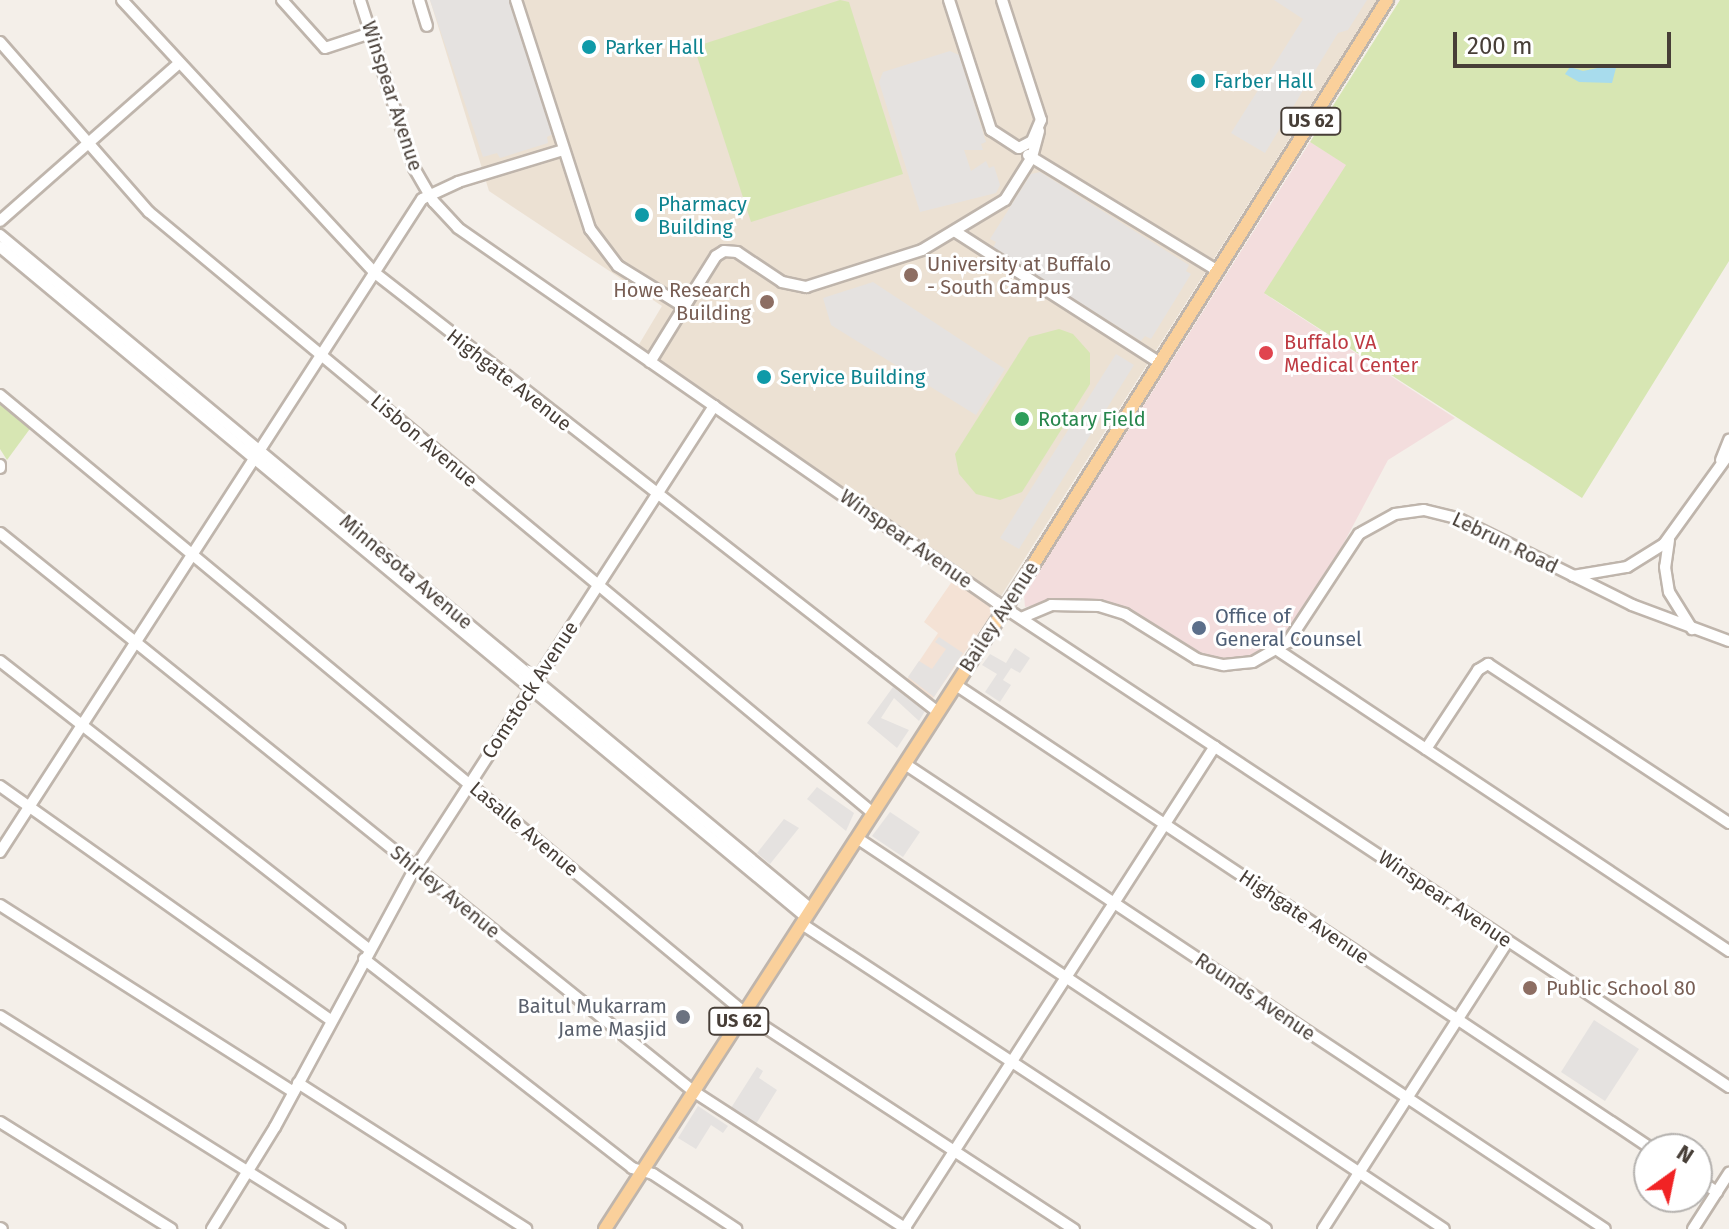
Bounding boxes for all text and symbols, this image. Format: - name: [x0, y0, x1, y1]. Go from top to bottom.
- scale bar: [1457, 16, 1675, 66]
- street label: Winspear Avenue: [356, 18, 428, 174]
- text: 200 m: [1467, 32, 1533, 60]
- place label: Parker Hall: [605, 35, 704, 59]
- marker: Parker Hall: [580, 38, 598, 56]
- place label: Farber Hall: [1214, 69, 1313, 93]
- marker: Farber Hall: [1189, 72, 1207, 90]
- road number: US 62: [1279, 107, 1343, 135]
- place label: Pharmacy Building: [658, 192, 747, 239]
- marker: Pharmacy Building: [633, 206, 651, 224]
- place label: University at Buffalo - South Campus: [927, 252, 1111, 299]
- marker: University at Buffalo - South Campus: [902, 266, 920, 284]
- place label: Howe Research Building: [613, 278, 751, 325]
- marker: Howe Research Building: [758, 293, 776, 311]
- street label: Highgate Avenue: [442, 324, 576, 436]
- place label: Buffalo VA Medical Center: [1284, 330, 1418, 377]
- marker: Buffalo VA Medical Center: [1255, 342, 1277, 364]
- place label: Service Building: [780, 365, 925, 389]
- marker: Service Building: [755, 368, 773, 386]
- street label: Lisbon Avenue: [366, 389, 482, 493]
- place label: Rotary Field: [1038, 407, 1146, 431]
- marker: Rotary Field: [1013, 410, 1031, 428]
- street label: Winspear Avenue: [835, 484, 977, 594]
- street label: Lebrun Road: [1448, 507, 1562, 579]
- street label: Minnesota Avenue: [335, 509, 477, 635]
- street label: Bailey Avenue: [954, 557, 1044, 677]
- place label: Office of General Counsel: [1215, 604, 1362, 651]
- street label: Comstock Avenue: [477, 617, 583, 763]
- marker: Office of General Counsel: [1190, 619, 1208, 637]
- street label: Lasalle Avenue: [465, 777, 583, 881]
- street label: Shirley Avenue: [385, 840, 505, 944]
- street label: Winspear Avenue: [1374, 845, 1516, 953]
- street label: Highgate Avenue: [1234, 865, 1374, 969]
- street label: Rounds Avenue: [1190, 948, 1320, 1046]
- place label: Public School 80: [1546, 976, 1696, 1000]
- marker: Public School 80: [1521, 979, 1539, 997]
- place label: Baitul Mukarram Jame Masjid: [518, 994, 667, 1041]
- road number: US 62: [707, 1007, 771, 1035]
- marker: Baitul Mukarram Jame Masjid: [674, 1008, 692, 1026]
- north arrow: [1633, 1133, 1713, 1213]
- text: N: [1672, 1139, 1699, 1169]

